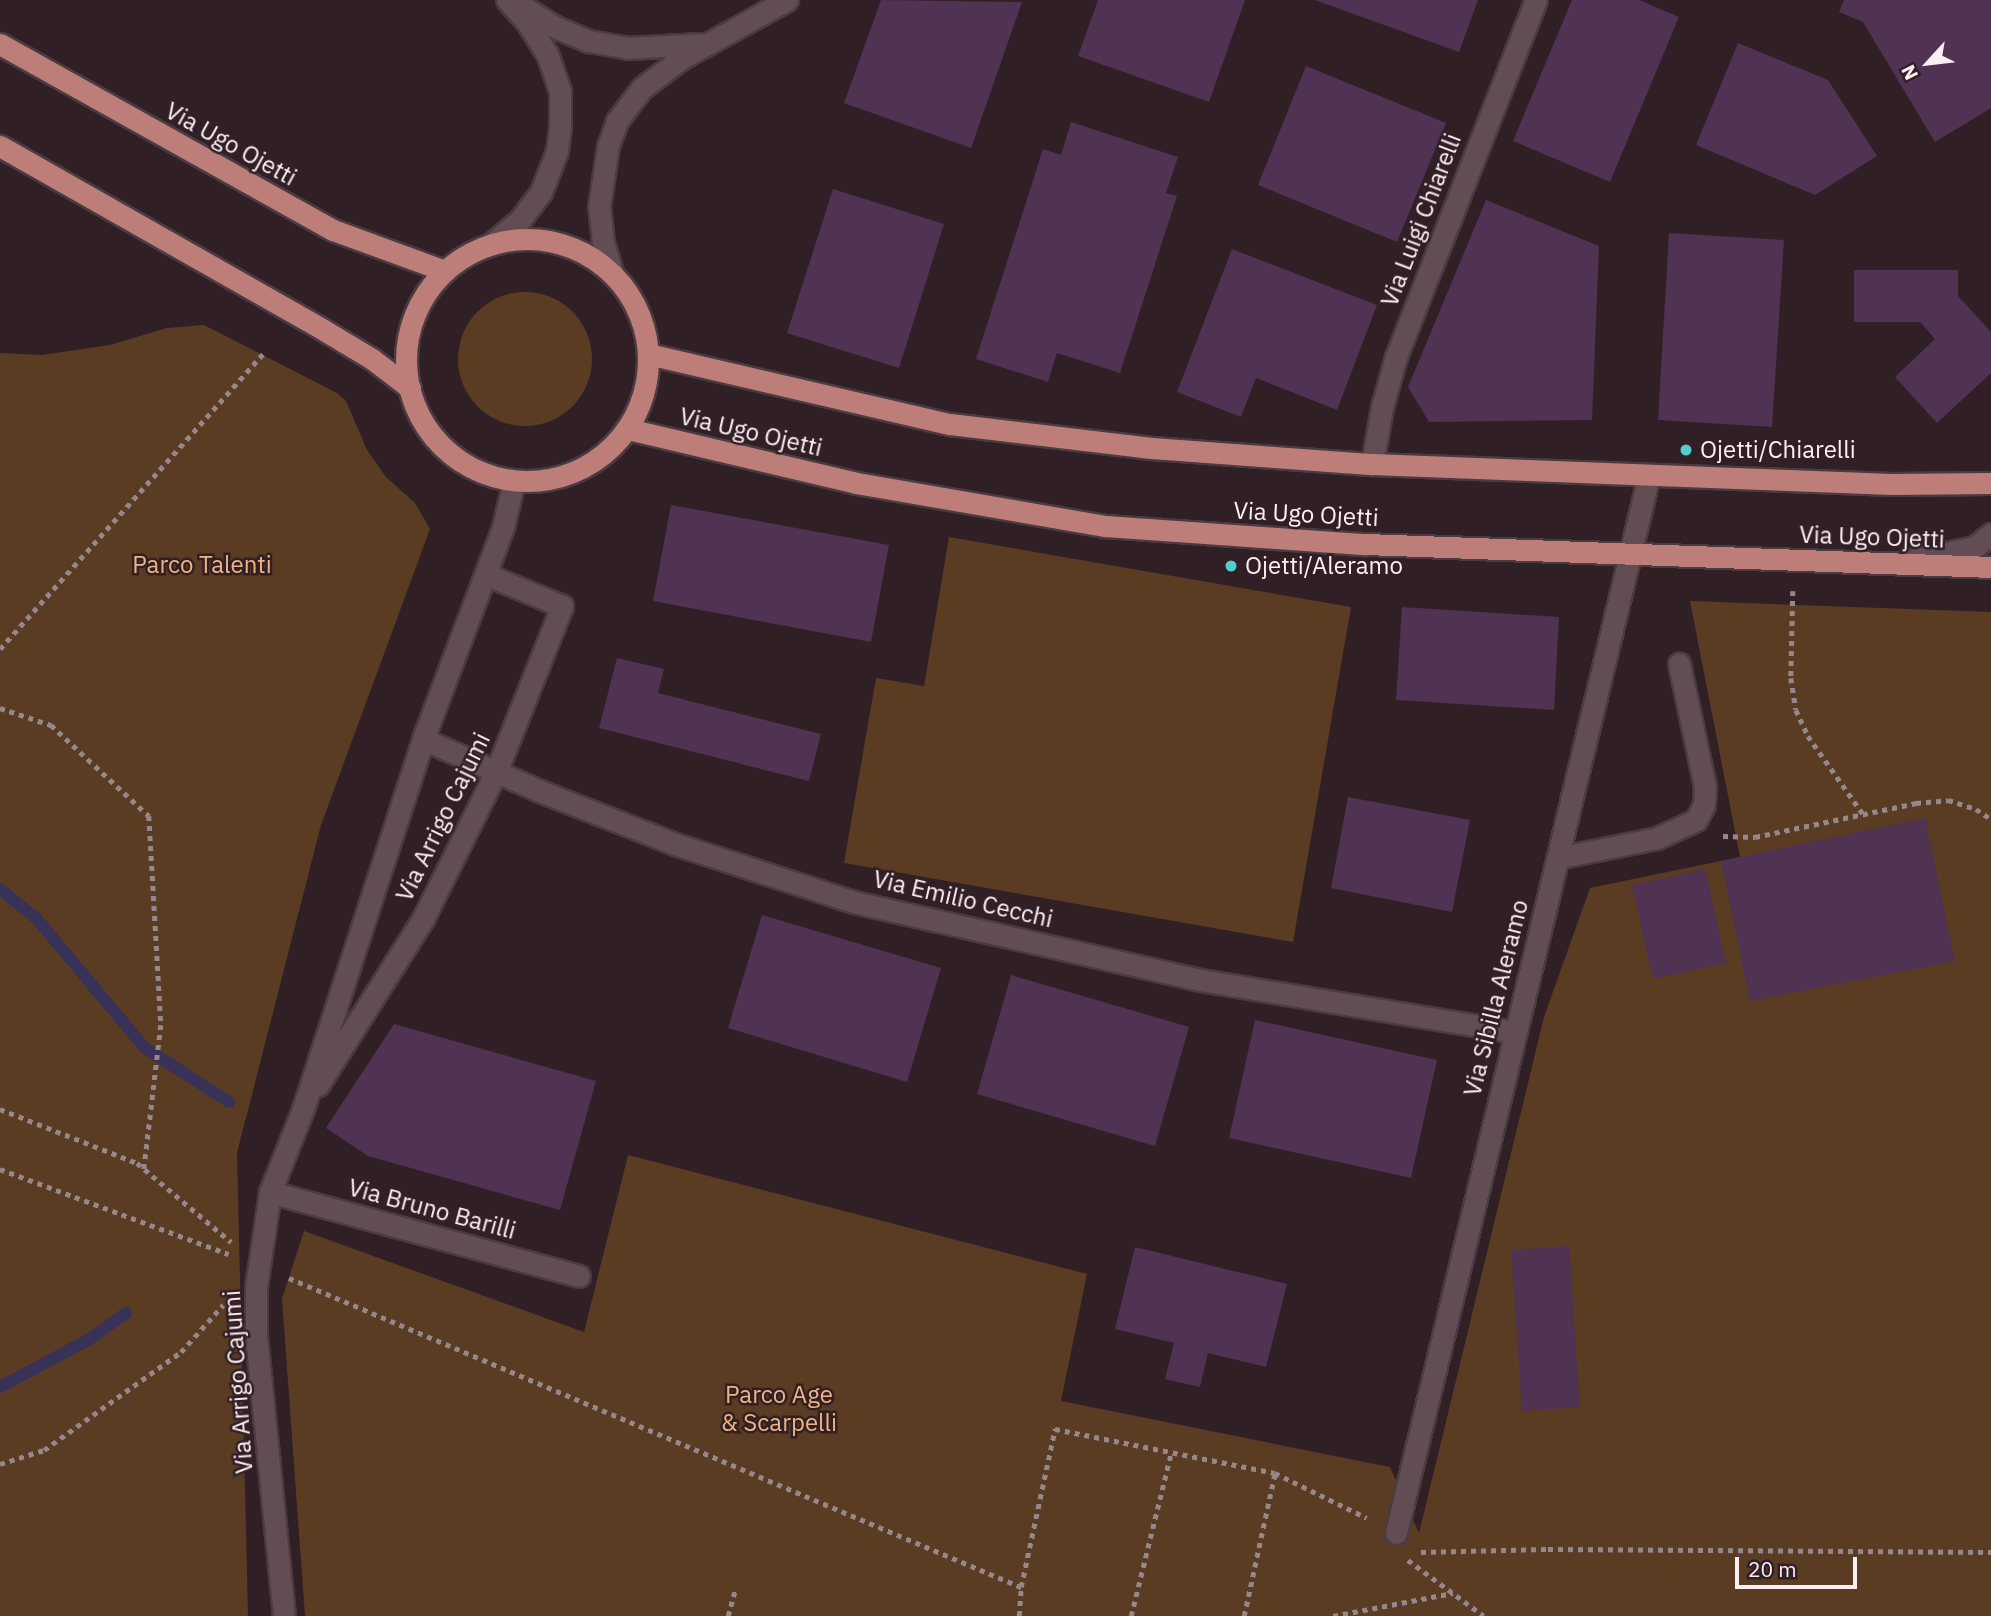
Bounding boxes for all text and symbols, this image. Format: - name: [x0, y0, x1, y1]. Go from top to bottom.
- north arrow: [1893, 28, 1963, 98]
- text: N: [1895, 61, 1923, 84]
- street label: Via Ugo Ojetti: [160, 96, 302, 192]
- street label: Via Luigi Chiarelli: [1375, 129, 1467, 311]
- street label: Via Ugo Ojetti: [677, 402, 825, 462]
- place label: Ojetti/Chiarelli: [1700, 436, 1856, 464]
- marker: Ojetti/Chiarelli: [1678, 442, 1694, 458]
- street label: Via Ugo Ojetti: [1233, 496, 1379, 532]
- street label: Via Ugo Ojetti: [1799, 520, 1945, 554]
- park label: Parco Talenti: [132, 551, 272, 579]
- place label: Ojetti/Aleramo: [1245, 552, 1403, 580]
- marker: Ojetti/Aleramo: [1223, 558, 1239, 574]
- street label: Via Arrigo Cajumi: [390, 728, 496, 906]
- street label: Via Emilio Cecchi: [870, 864, 1056, 934]
- street label: Via Sibilla Aleramo: [1458, 897, 1534, 1099]
- street label: Via Bruno Barilli: [345, 1173, 519, 1245]
- street label: Via Arrigo Cajumi: [217, 1289, 259, 1475]
- park label: Parco Age & Scarpelli: [721, 1381, 837, 1437]
- scale bar: [1739, 1542, 1862, 1586]
- text: 20 m: [1748, 1555, 1797, 1583]

